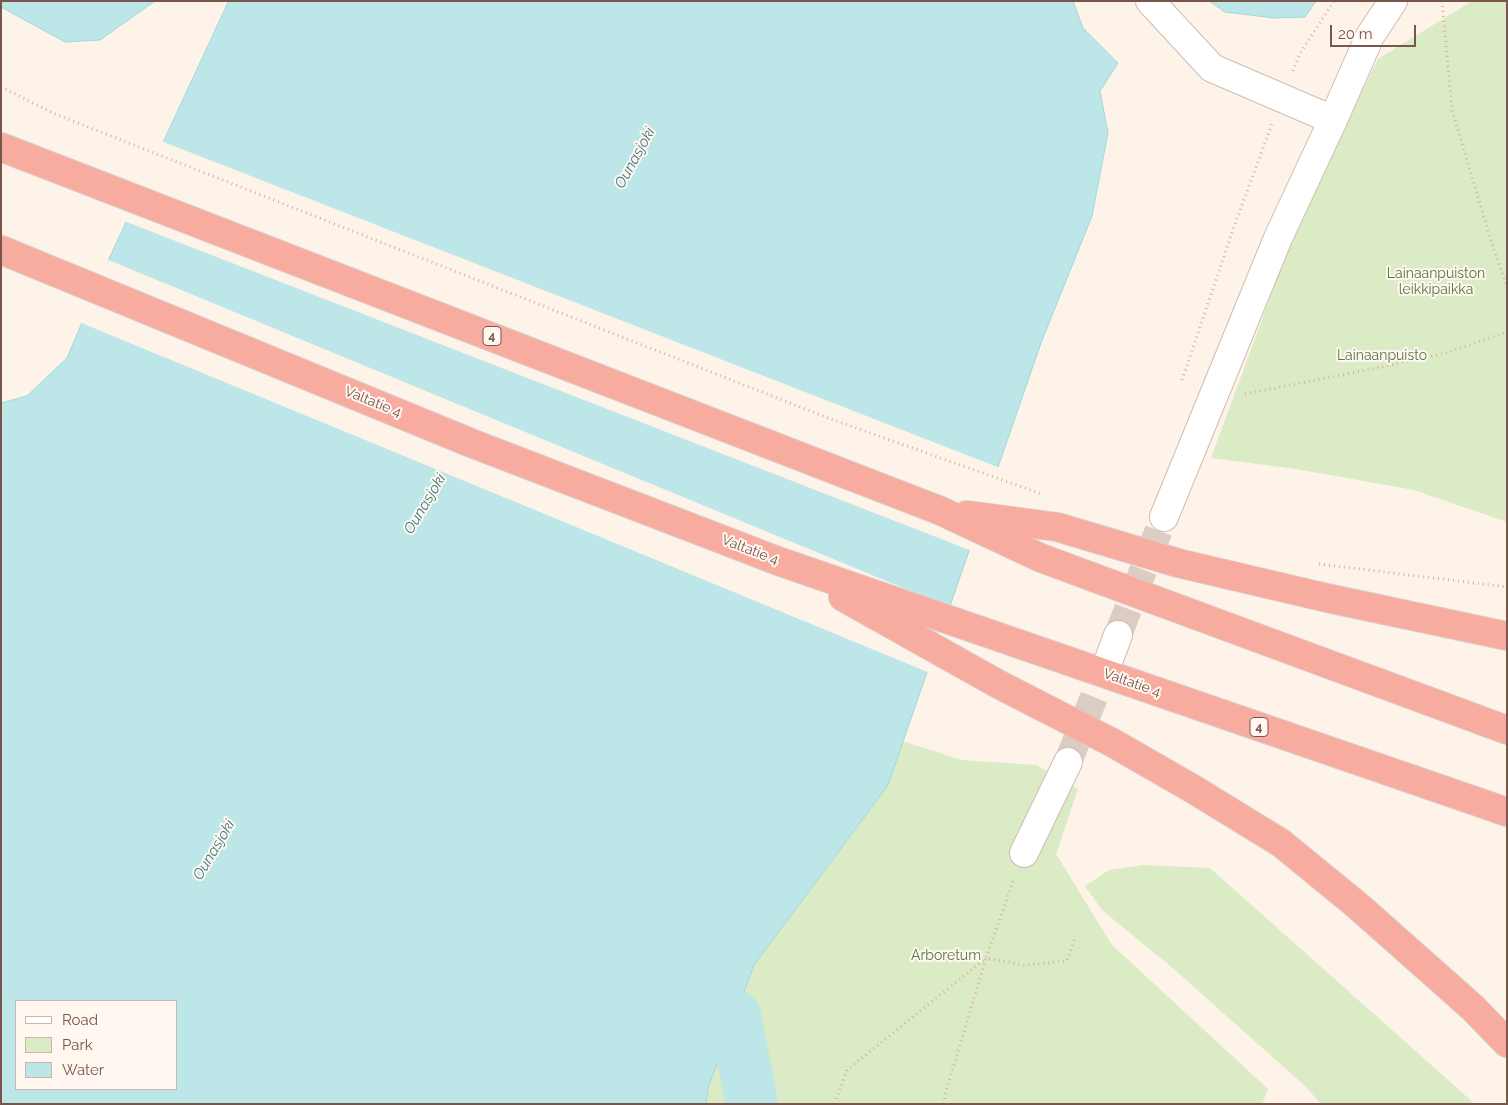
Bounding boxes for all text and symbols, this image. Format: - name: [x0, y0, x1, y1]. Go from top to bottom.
- scale bar: [1333, 15, 1419, 47]
- text: 20 m: [1338, 25, 1373, 43]
- water label: Ounasjoki: [611, 124, 659, 192]
- park label: Lainaanpuiston leikkipaikka: [1387, 266, 1485, 298]
- road number: 4: [483, 326, 501, 346]
- park label: Lainaanpuisto: [1337, 348, 1427, 364]
- street label: Valtatie 4: [342, 383, 404, 421]
- water label: Ounasjoki: [400, 471, 450, 537]
- street label: Valtatie 4: [719, 531, 781, 569]
- street label: Valtatie 4: [1101, 665, 1163, 701]
- road number: 4: [1250, 718, 1268, 736]
- water label: Ounasjoki: [189, 817, 239, 883]
- park label: Arboretum: [911, 948, 981, 964]
- legend: [15, 1000, 178, 1090]
- text: Road: [62, 1011, 98, 1029]
- text: Park: [62, 1036, 93, 1054]
- text: Water: [62, 1061, 104, 1079]

